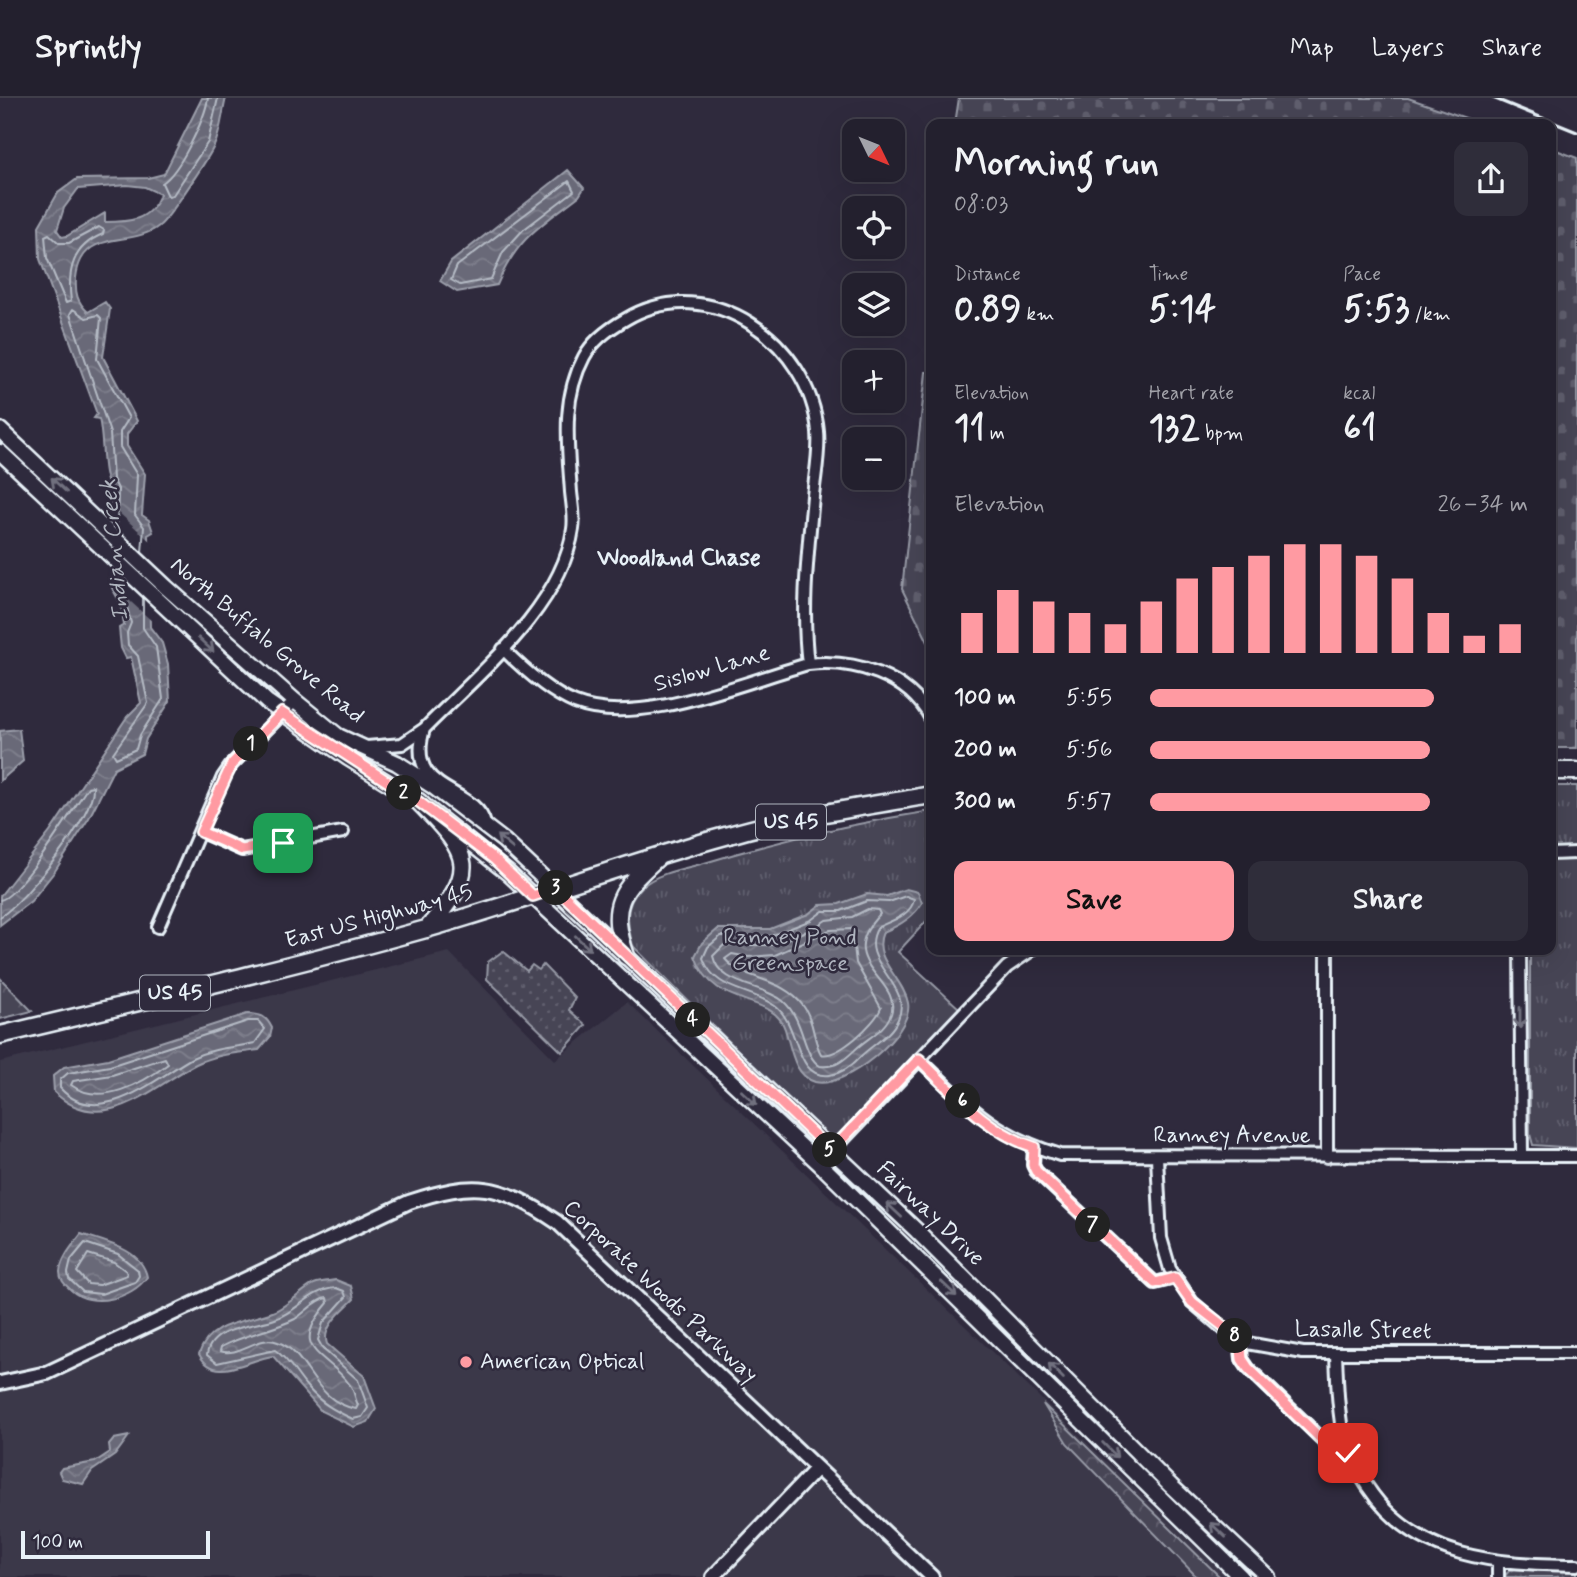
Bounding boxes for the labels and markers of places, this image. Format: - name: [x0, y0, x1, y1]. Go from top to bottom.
- pin: 1: [233, 726, 268, 762]
- pin: 2: [386, 776, 422, 810]
- pin: [253, 813, 313, 873]
- pin: 3: [538, 870, 574, 906]
- pin: 4: [676, 1002, 710, 1038]
- pin: 6: [946, 1084, 981, 1118]
- pin: 5: [812, 1132, 848, 1168]
- pin: 7: [1076, 1208, 1110, 1242]
- pin: 8: [1218, 1318, 1252, 1354]
- place label: American Optical: [480, 1347, 644, 1377]
- marker: American Optical: [458, 1354, 474, 1370]
- pin: [1318, 1423, 1378, 1483]

